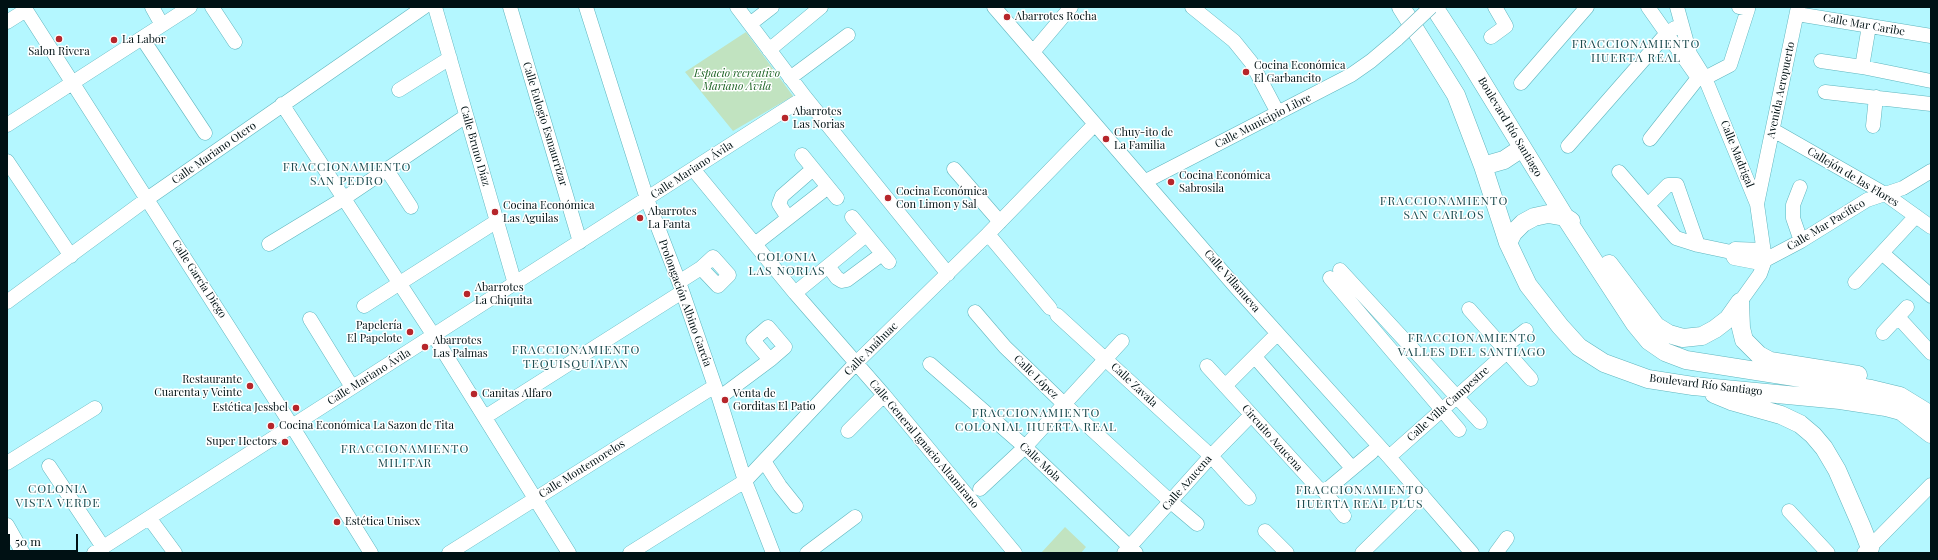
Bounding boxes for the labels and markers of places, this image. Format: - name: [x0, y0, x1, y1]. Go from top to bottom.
- place label: Abarrotes Rocha: [1015, 10, 1097, 24]
- marker: Abarrotes Rocha: [1002, 12, 1012, 22]
- place label: La Labor: [122, 33, 166, 47]
- marker: Salon Rivera: [54, 34, 64, 44]
- marker: La Labor: [109, 35, 119, 45]
- place label: Salon Rivera: [28, 45, 90, 59]
- place label: Cocina Económica El Garbancito: [1254, 59, 1345, 85]
- marker: Cocina Económica El Garbancito: [1241, 67, 1251, 77]
- place label: Abarrotes Las Norias: [793, 105, 845, 131]
- marker: Abarrotes Las Norias: [780, 113, 790, 123]
- place label: Chuy-ito de La Familia: [1114, 126, 1173, 152]
- marker: Chuy-ito de La Familia: [1101, 134, 1111, 144]
- place label: Cocina Económica Sabrosila: [1179, 169, 1270, 195]
- marker: Cocina Económica Sabrosila: [1166, 177, 1176, 187]
- place label: Cocina Económica Con Limon y Sal: [896, 185, 987, 211]
- marker: Cocina Económica Con Limon y Sal: [883, 193, 893, 203]
- place label: Cocina Económica Las Aguilas: [503, 199, 594, 225]
- place label: Abarrotes La Fanta: [648, 205, 697, 231]
- marker: Cocina Económica Las Aguilas: [490, 207, 500, 217]
- marker: Abarrotes La Fanta: [635, 213, 645, 223]
- place label: Abarrotes La Chiquita: [475, 281, 532, 307]
- marker: Abarrotes La Chiquita: [462, 289, 472, 299]
- place label: Papelería El Papelote: [347, 319, 402, 345]
- marker: Papelería El Papelote: [405, 327, 415, 337]
- place label: Abarrotes Las Palmas: [433, 334, 488, 360]
- marker: Abarrotes Las Palmas: [420, 342, 430, 352]
- place label: Restaurante Cuarenta y Veinte: [154, 373, 242, 399]
- marker: Restaurante Cuarenta y Veinte: [245, 381, 255, 391]
- place label: Canitas Alfaro: [482, 387, 552, 401]
- place label: Venta de Gorditas El Patio: [733, 387, 816, 413]
- marker: Canitas Alfaro: [469, 389, 479, 399]
- marker: Venta de Gorditas El Patio: [720, 395, 730, 405]
- place label: Estética Jessbel: [213, 401, 288, 415]
- marker: Estética Jessbel: [291, 403, 301, 413]
- place label: Cocina Económica La Sazon de Tita: [279, 419, 454, 433]
- marker: Cocina Económica La Sazon de Tita: [266, 421, 276, 431]
- place label: Super Hectors: [206, 435, 277, 449]
- marker: Super Hectors: [280, 437, 290, 447]
- place label: Estética Unisex: [345, 515, 420, 529]
- marker: Estética Unisex: [332, 517, 342, 527]

